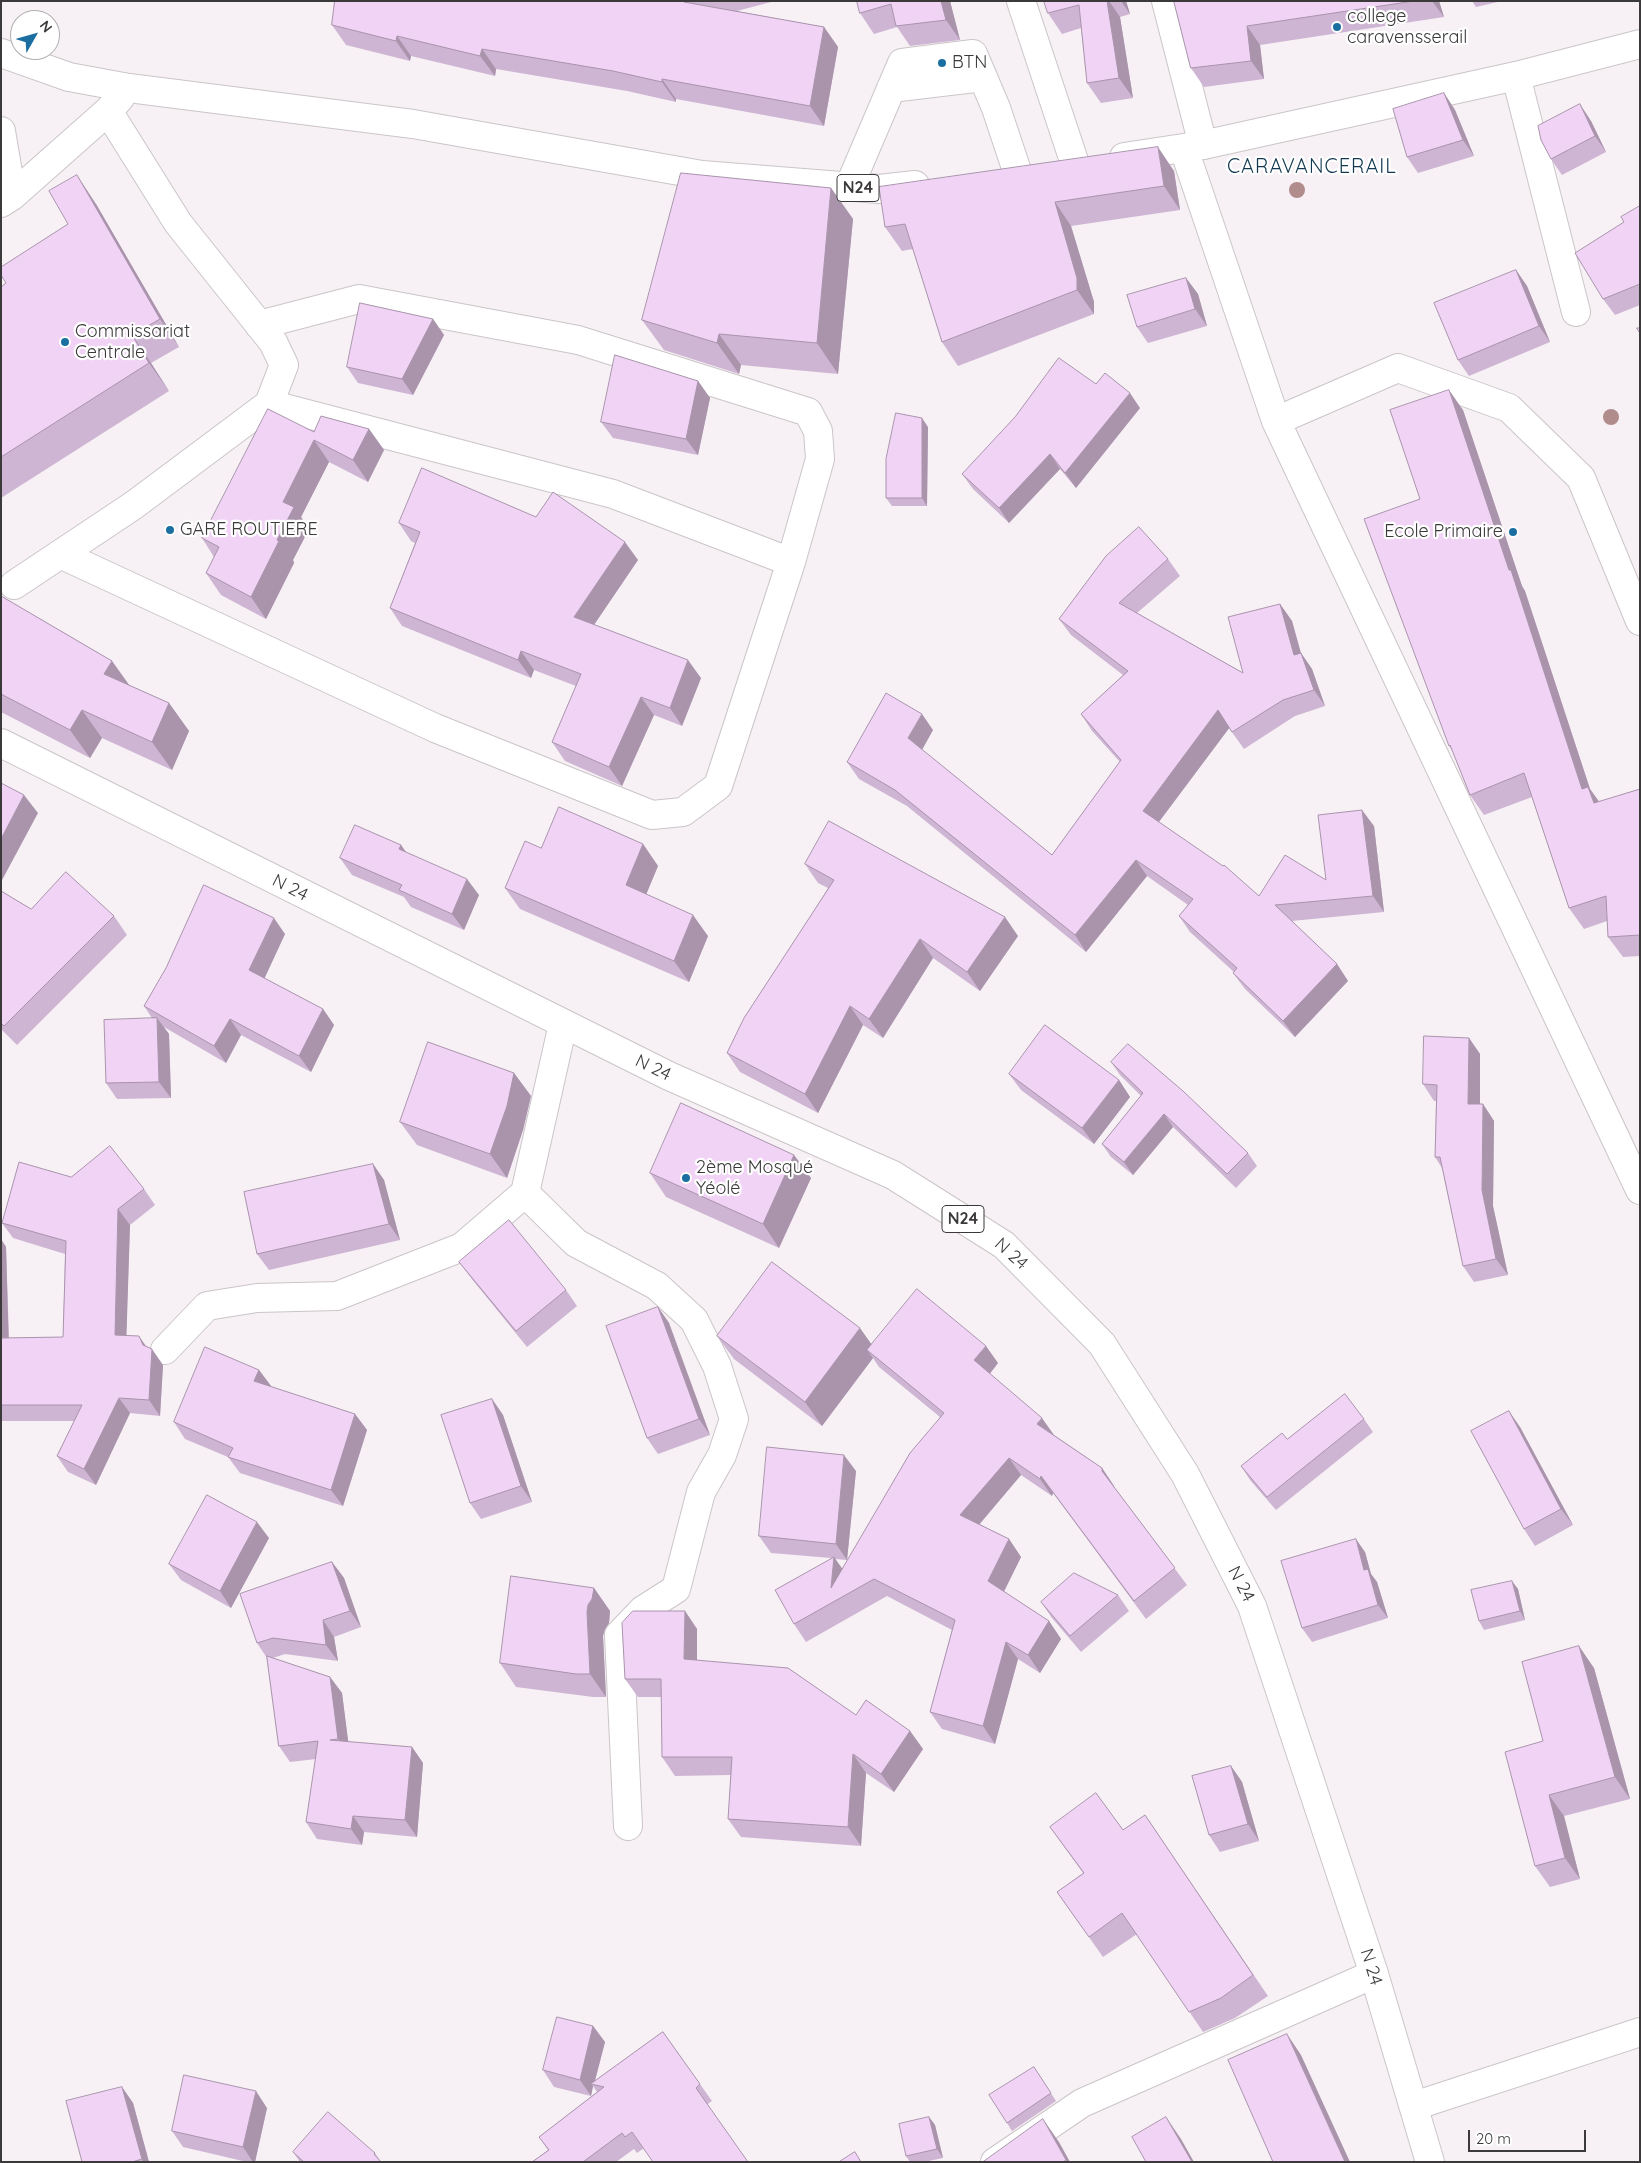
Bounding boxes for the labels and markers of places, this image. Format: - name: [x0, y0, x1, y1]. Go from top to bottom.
- place label: college caravensserail: [1347, 6, 1467, 48]
- marker: college caravensserail: [1331, 21, 1343, 33]
- place label: BTN: [952, 52, 987, 74]
- marker: BTN: [936, 57, 948, 69]
- place label: Commissariat Centrale: [75, 321, 190, 364]
- marker: Commissariat Centrale: [59, 336, 71, 348]
- place label: GARE ROUTIERE: [180, 519, 318, 541]
- place label: Ecole Primaire: [1384, 521, 1503, 543]
- marker: GARE ROUTIERE: [164, 524, 176, 536]
- marker: Ecole Primaire: [1507, 526, 1519, 538]
- place label: 2ème Mosqué Yéolé: [696, 1157, 813, 1200]
- marker: 2ème Mosqué Yéolé: [680, 1172, 692, 1184]

